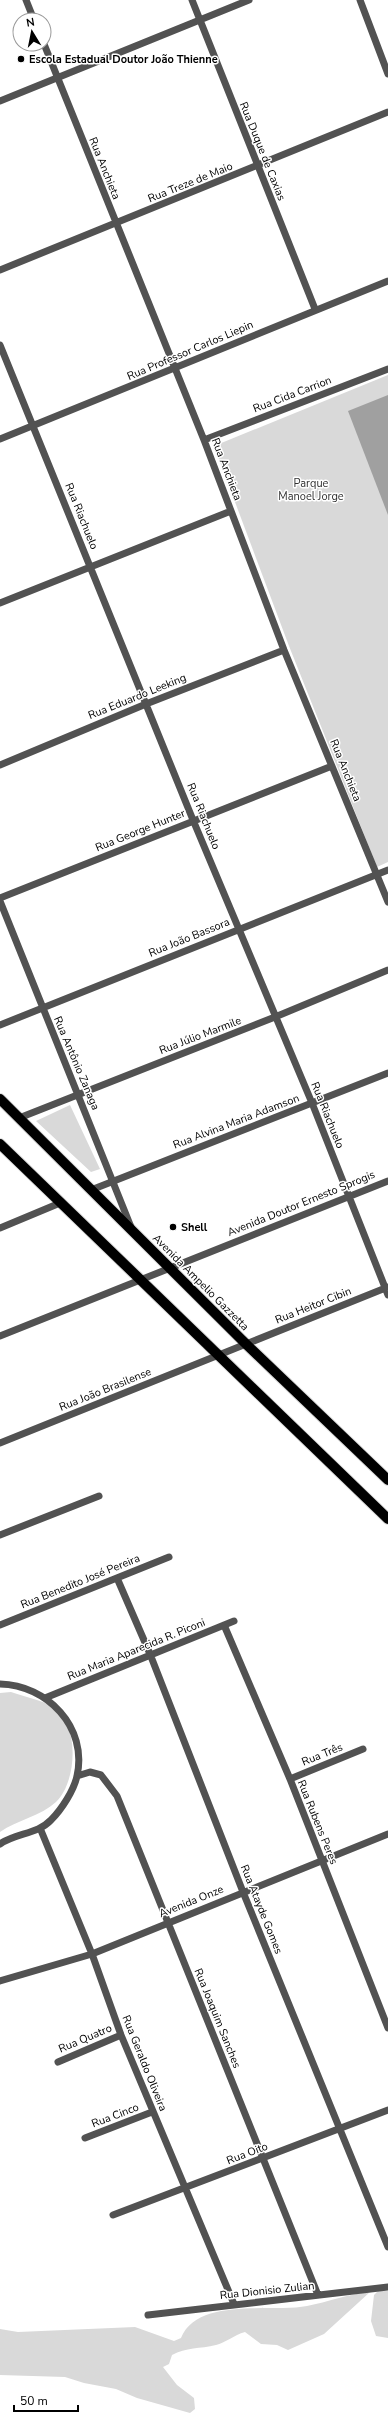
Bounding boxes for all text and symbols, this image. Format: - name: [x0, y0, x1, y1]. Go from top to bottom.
- north arrow: [12, 12, 52, 52]
- text: N: [25, 15, 36, 31]
- place label: Escola Estadual Doutor João Thienne: [29, 52, 218, 67]
- marker: Escola Estadual Doutor João Thienne: [16, 54, 26, 64]
- street label: Rua Duque de Caxias: [236, 100, 289, 203]
- street label: Rua Anchieta: [85, 135, 124, 202]
- street label: Rua Treze de Maio: [146, 159, 235, 206]
- street label: Rua Professor Carlos Liepin: [125, 317, 256, 384]
- street label: Rua Cida Carrion: [251, 373, 334, 416]
- street label: Rua Anchieta: [208, 436, 245, 503]
- park label: Parque Manoel Jorge: [278, 476, 344, 504]
- street label: Rua Riachuelo: [61, 481, 102, 552]
- street label: Rua Eduardo Leeking: [86, 670, 188, 723]
- street label: Rua Anchieta: [326, 737, 365, 804]
- street label: Rua Riachuelo: [183, 781, 224, 852]
- street label: Rua George Hunter: [93, 806, 187, 855]
- street label: Rua João Bassora: [146, 914, 232, 961]
- street label: Rua Júlio Marmile: [157, 1013, 244, 1058]
- street label: Rua Antônio Zanaga: [50, 1014, 103, 1113]
- street label: Rua Riachuelo: [307, 1080, 348, 1151]
- street label: Rua Alvina Maria Adamson: [171, 1090, 301, 1153]
- street label: Avenida Doutor Ernesto Sprogis: [225, 1167, 377, 1240]
- place label: Shell: [181, 1220, 208, 1235]
- marker: Shell: [168, 1222, 178, 1232]
- street label: Avenida Ampelio Gazzetta: [149, 1231, 252, 1334]
- street label: Rua Heitor Cibin: [273, 1283, 353, 1328]
- street label: Rua João Brasilense: [57, 1364, 154, 1415]
- street label: Rua Benedito José Pereira: [18, 1551, 142, 1612]
- street label: Rua Maria Aparecida R. Piconi: [65, 1615, 207, 1684]
- street label: Rua Três: [299, 1739, 345, 1769]
- street label: Rua Rubens Peres: [294, 1778, 341, 1867]
- street label: Rua Atayde Gomes: [237, 1862, 286, 1956]
- street label: Avenida Onze: [157, 1882, 226, 1921]
- street label: Rua Joaquim Sanches: [191, 1966, 244, 2070]
- street label: Rua Geraldo Oliveira: [118, 2013, 171, 2114]
- street label: Rua Quatro: [56, 2021, 114, 2056]
- street label: Rua Cinco: [89, 2100, 141, 2131]
- street label: Rua Oito: [224, 2139, 270, 2168]
- street label: Rua Dionisio Zulian: [219, 2278, 315, 2303]
- scale bar: [14, 2387, 78, 2413]
- text: 50 m: [20, 2393, 48, 2409]

